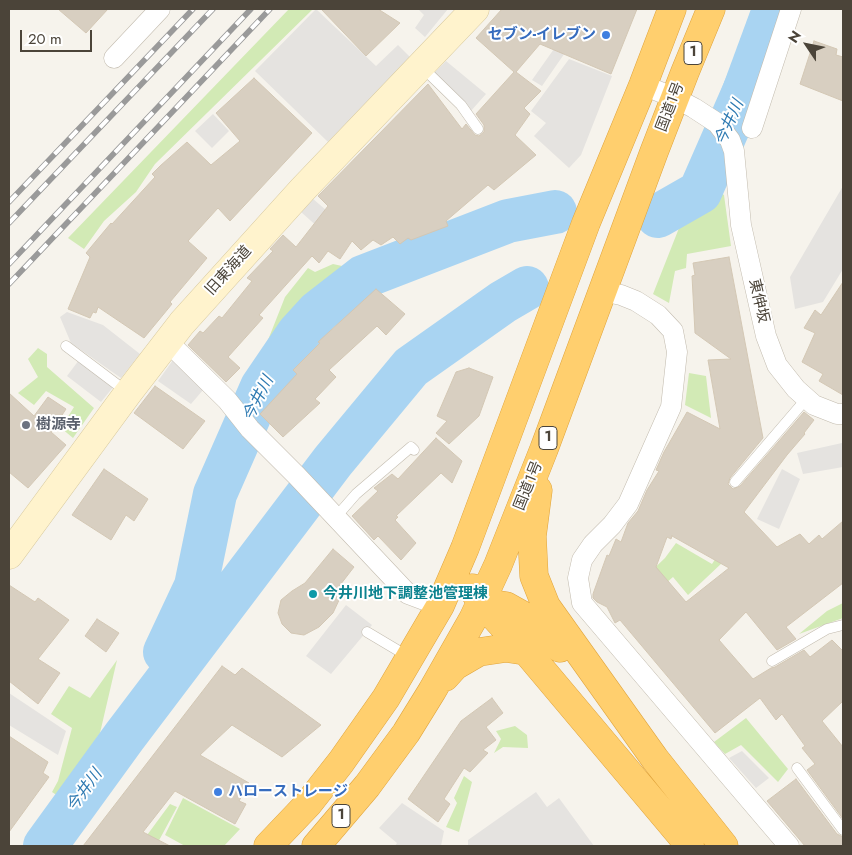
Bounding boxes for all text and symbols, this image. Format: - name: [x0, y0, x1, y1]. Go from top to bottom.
- scale bar: [22, 20, 95, 52]
- north arrow: [782, 20, 832, 70]
- place label: セブン-イレブン: [488, 26, 596, 44]
- text: N: [783, 26, 806, 47]
- text: 20 m: [28, 28, 62, 50]
- marker: セブン-イレブン: [600, 29, 612, 41]
- road number: 1: [684, 42, 702, 64]
- street label: 国道1号: [653, 80, 689, 134]
- water label: 今井川: [711, 97, 749, 149]
- street label: 旧東海道: [202, 243, 256, 299]
- street label: 東伸坂: [744, 277, 772, 325]
- water label: 今井川: [240, 373, 278, 425]
- place label: 樹源寺: [36, 416, 81, 434]
- marker: 樹源寺: [20, 419, 32, 431]
- road number: 1: [539, 426, 557, 449]
- street label: 国道1号: [511, 459, 547, 513]
- place label: 今井川地下調整池管理棟: [323, 585, 488, 603]
- marker: 今井川地下調整池管理棟: [307, 588, 319, 600]
- water label: 今井川: [63, 766, 107, 816]
- place label: ハローストレージ: [228, 783, 348, 801]
- marker: ハローストレージ: [212, 786, 224, 798]
- road number: 1: [332, 804, 350, 828]

